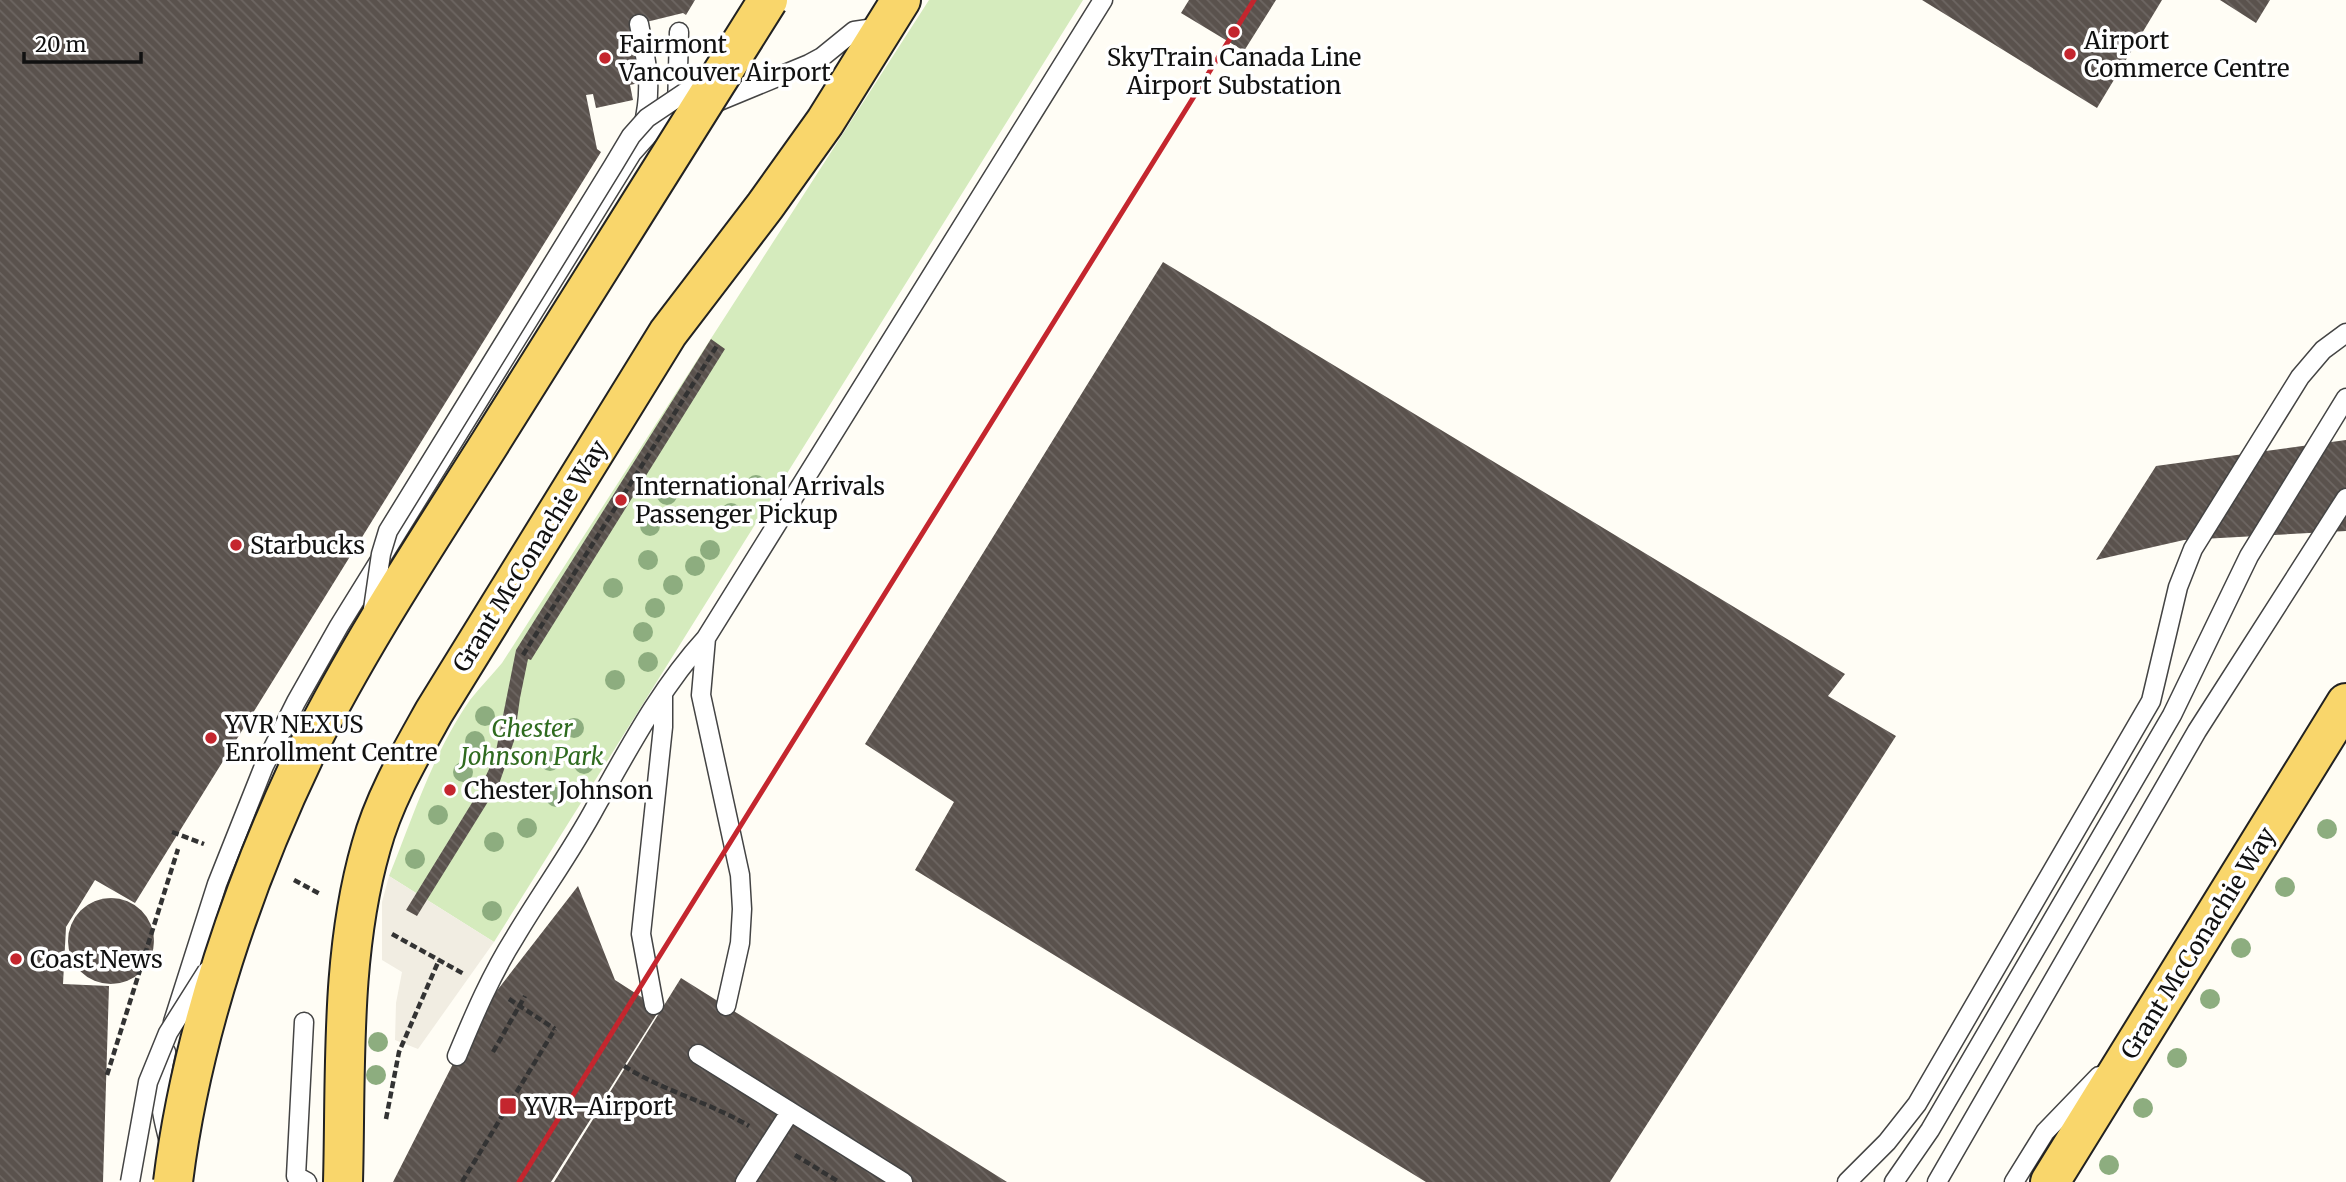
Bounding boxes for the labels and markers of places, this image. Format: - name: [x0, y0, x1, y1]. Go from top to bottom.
- marker: SkyTrain Canada Line Airport Substation: [1226, 24, 1242, 40]
- place label: Airport Commerce Centre: [2083, 25, 2289, 84]
- place label: Fairmont Vancouver Airport: [618, 29, 831, 88]
- place label: SkyTrain Canada Line Airport Substation: [1107, 42, 1361, 101]
- marker: Airport Commerce Centre: [2062, 46, 2078, 62]
- marker: Fairmont Vancouver Airport: [597, 50, 613, 66]
- place label: International Arrivals Passenger Pickup: [635, 471, 885, 530]
- marker: International Arrivals Passenger Pickup: [613, 492, 629, 508]
- place label: Starbucks: [250, 530, 365, 561]
- marker: Starbucks: [228, 537, 244, 553]
- place label: YVR NEXUS Enrollment Centre: [224, 709, 437, 768]
- marker: YVR NEXUS Enrollment Centre: [203, 730, 219, 746]
- place label: Chester Johnson: [464, 775, 653, 806]
- marker: Chester Johnson: [442, 782, 458, 798]
- place label: Coast News: [30, 944, 163, 975]
- marker: Coast News: [8, 951, 24, 967]
- place label: YVR–Airport: [523, 1091, 674, 1122]
- marker: YVR–Airport: [498, 1096, 518, 1116]

